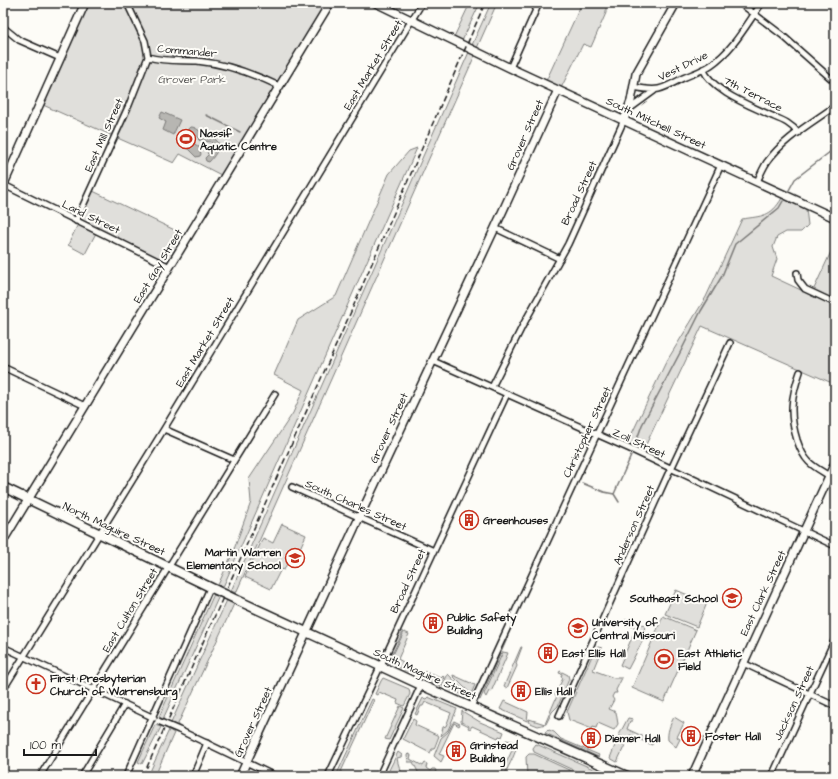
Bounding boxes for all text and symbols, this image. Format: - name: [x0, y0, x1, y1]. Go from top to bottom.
- street label: East Market Street: [340, 17, 406, 113]
- street label: Commander: [157, 41, 217, 61]
- street label: Vest Drive: [656, 47, 710, 85]
- park label: Grover Park: [158, 72, 226, 87]
- street label: 7th Terrace: [721, 73, 785, 115]
- street label: South Mitchell Street: [604, 93, 709, 153]
- street label: East Mill Street: [81, 95, 127, 174]
- street label: Grover Street: [503, 97, 548, 173]
- place label: Nassif Aquatic Centre: [200, 126, 277, 155]
- sports icon: Nassif Aquatic Centre: [175, 128, 197, 150]
- street label: Broad Street: [557, 158, 601, 228]
- street label: Land Street: [60, 197, 123, 238]
- street label: East Gay Street: [130, 226, 187, 306]
- street label: East Market Street: [172, 294, 238, 390]
- street label: Christopher Street: [559, 383, 615, 480]
- street label: Grover Street: [366, 390, 412, 466]
- street label: Zoll Street: [610, 424, 668, 462]
- street label: South Charles Street: [303, 476, 410, 534]
- street label: Anderson Street: [610, 482, 659, 567]
- street label: North Maguire Street: [60, 499, 168, 560]
- building icon: Greenhouses: [458, 509, 480, 531]
- place label: Greenhouses: [483, 513, 549, 528]
- place label: Martin Warren Elementary School: [187, 545, 282, 575]
- street label: Broad Street: [386, 546, 430, 616]
- school or university icon: Martin Warren Elementary School: [284, 547, 306, 569]
- street label: East Clark Street: [737, 547, 790, 638]
- street label: East Culton Street: [99, 564, 161, 655]
- school or university icon: Southeast School: [721, 587, 743, 609]
- place label: Southeast School: [629, 591, 718, 606]
- place label: Public Safety Building: [447, 610, 517, 640]
- building icon: Public Safety Building: [422, 612, 444, 634]
- place label: University of Central Missouri: [591, 615, 675, 643]
- school or university icon: University of Central Missouri: [567, 617, 589, 639]
- building icon: East Ellis Hall: [537, 642, 559, 664]
- street label: South Maguire Street: [371, 645, 479, 705]
- place label: East Ellis Hall: [562, 646, 626, 661]
- place label: East Athletic Field: [678, 646, 742, 674]
- sports icon: East Athletic Field: [653, 648, 675, 670]
- street label: Jackson Street: [770, 663, 818, 743]
- place label: First Presbyterian Church of Warrensburg: [50, 671, 178, 701]
- church icon: First Presbyterian Church of Warrensburg: [25, 673, 47, 695]
- building icon: Ellis Hall: [510, 680, 532, 702]
- street label: Grover Street: [230, 684, 276, 760]
- place label: Ellis Hall: [535, 684, 573, 699]
- building icon: Foster Hall: [680, 725, 702, 747]
- building icon: Diemer Hall: [580, 727, 602, 749]
- place label: Foster Hall: [705, 729, 761, 744]
- scale bar: [24, 731, 96, 757]
- place label: Diemer Hall: [605, 731, 661, 746]
- text: 100 m: [30, 737, 61, 754]
- place label: Grinstead Building: [470, 738, 518, 768]
- building icon: Grinstead Building: [445, 740, 467, 762]

